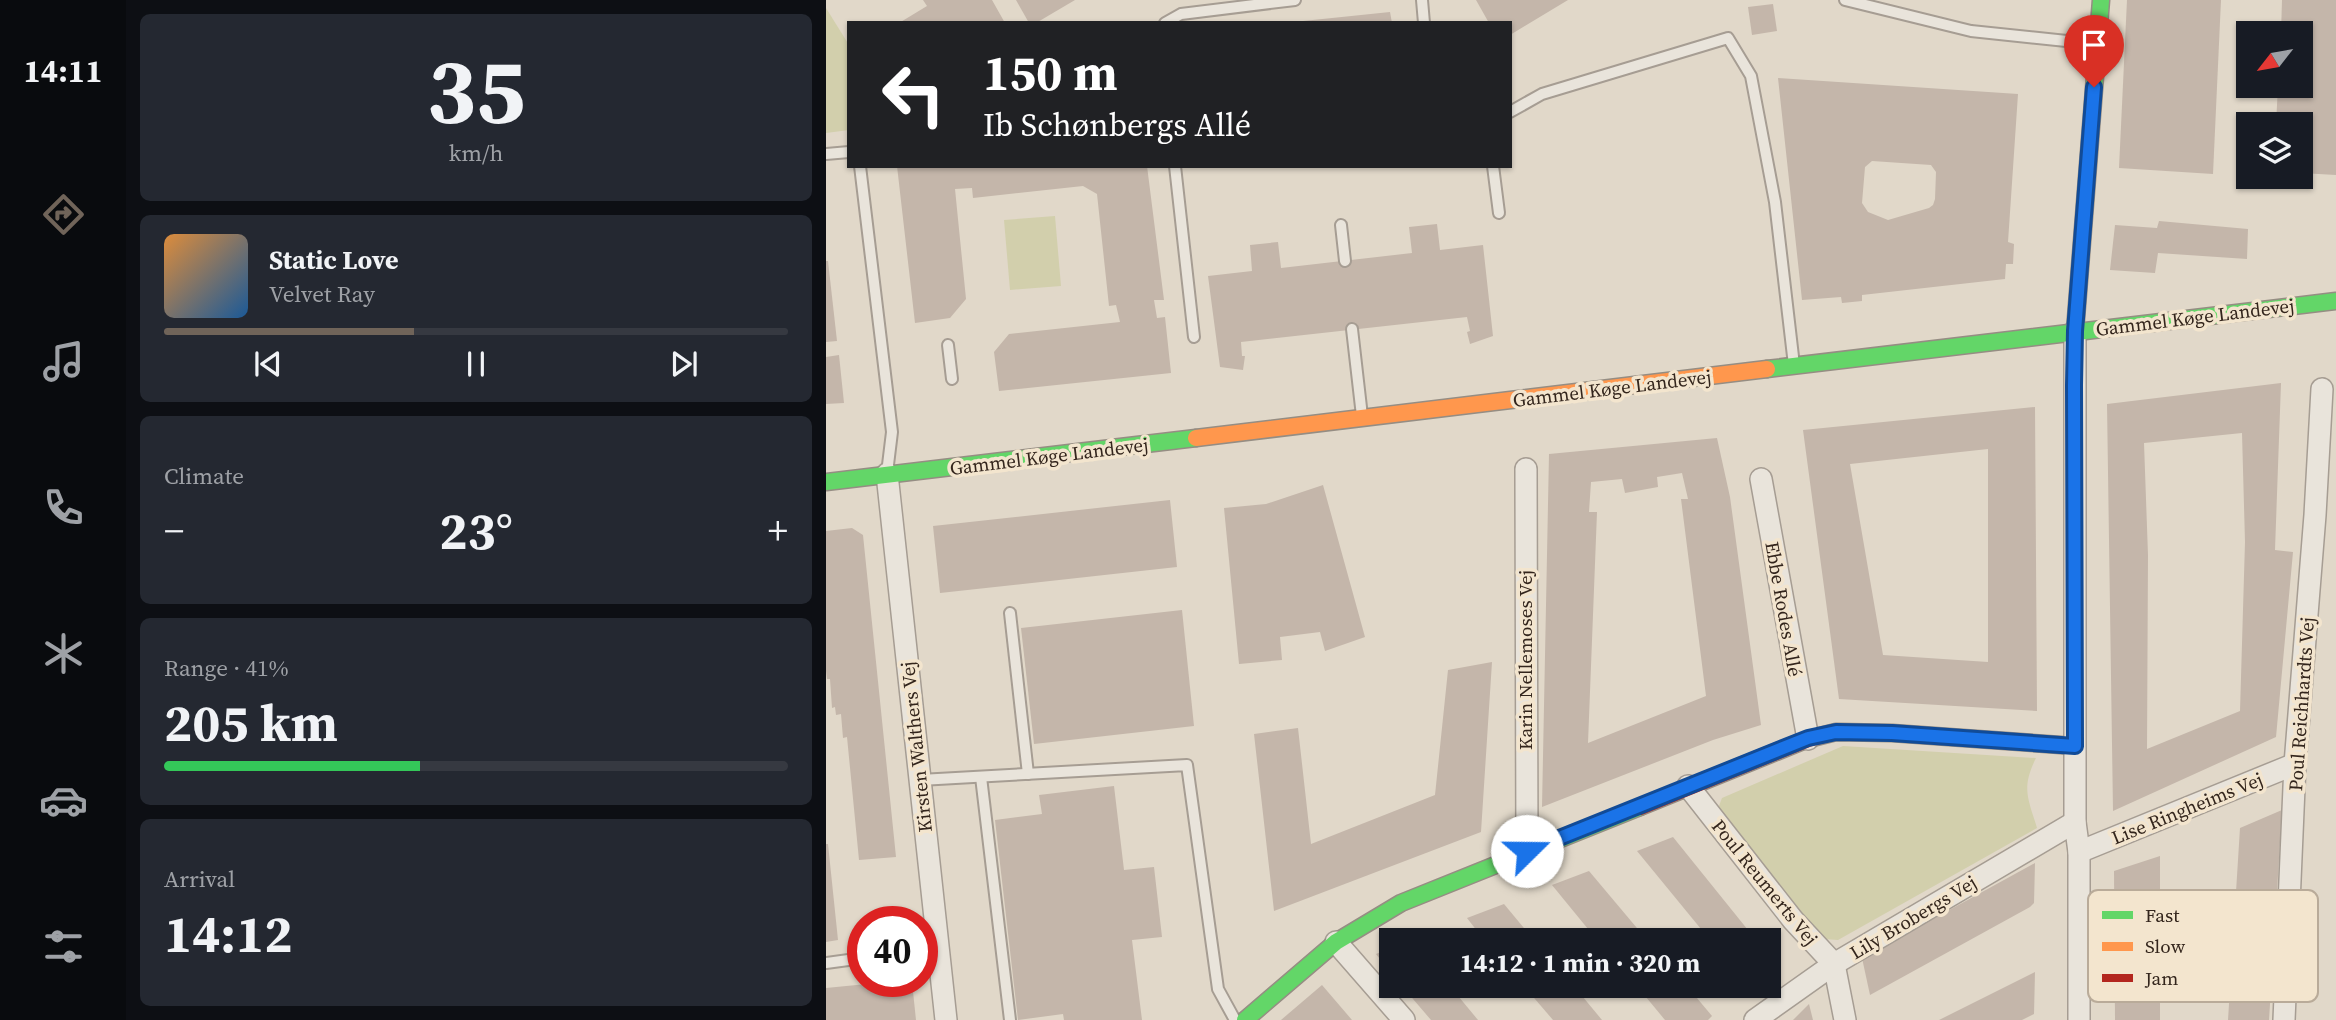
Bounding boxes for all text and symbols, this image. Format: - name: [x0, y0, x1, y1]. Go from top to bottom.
- pin: [2064, 15, 2124, 87]
- north arrow: [2236, 21, 2314, 98]
- map controls: [2236, 21, 2313, 189]
- icon: arrive: [2075, 26, 2113, 64]
- text: 35: [427, 29, 525, 153]
- text: 150 m: [983, 39, 1118, 106]
- text: 14:11: [24, 49, 102, 93]
- icon: left: [868, 49, 959, 140]
- text: Ib Schønbergs Allé: [983, 103, 1251, 147]
- button: layers: [2236, 112, 2313, 189]
- text: km/h: [449, 137, 503, 169]
- icon: directions: [39, 190, 88, 239]
- text: Static Love: [269, 242, 398, 278]
- text: Velvet Ray: [269, 278, 375, 310]
- street label: Gammel Køge Landevej: [2094, 292, 2296, 342]
- icon: music: [39, 337, 88, 386]
- icon: previous: [249, 345, 287, 383]
- icon: pause: [457, 345, 495, 383]
- icon: next: [665, 345, 703, 383]
- street label: Gammel Køge Landevej: [1511, 363, 1713, 413]
- street label: Gammel Køge Landevej: [948, 431, 1150, 481]
- text: Climate: [164, 460, 244, 492]
- icon: phone: [39, 483, 88, 532]
- text: 23°: [439, 495, 513, 566]
- text: −: [164, 505, 184, 557]
- text: +: [768, 505, 788, 557]
- street label: Ebbe Rodes Allé: [1759, 539, 1809, 679]
- street label: Karin Nellemoses Vej: [1512, 570, 1538, 750]
- street label: Poul Reichhardts Vej: [2282, 616, 2320, 792]
- icon: climate: [39, 629, 88, 678]
- text: Range · 41%: [164, 652, 289, 684]
- street label: Kirsten Walthers Vej: [894, 660, 938, 834]
- text: 205 km: [164, 687, 338, 758]
- street label: Lise Ringheims Vej: [2108, 766, 2266, 850]
- icon: car: [39, 776, 88, 825]
- position arrow: [1490, 814, 1564, 888]
- street label: Poul Reumerts Vej: [1706, 814, 1824, 950]
- text: Arrival: [164, 863, 235, 895]
- street label: Lily Brobergs Vej: [1845, 869, 1981, 965]
- legend: [2088, 890, 2318, 1002]
- text: 14:12: [164, 898, 292, 969]
- text: Fast: [2145, 902, 2180, 928]
- speed limit sign: 40: [847, 906, 938, 997]
- icon: filters: [39, 922, 88, 971]
- text: Slow: [2145, 933, 2186, 959]
- text: 14:12 · 1 min · 320 m: [1460, 945, 1700, 981]
- text: Jam: [2144, 965, 2178, 991]

